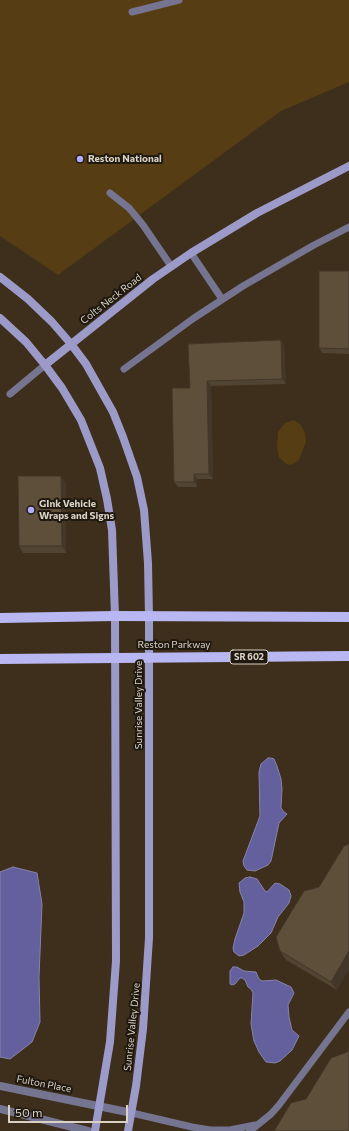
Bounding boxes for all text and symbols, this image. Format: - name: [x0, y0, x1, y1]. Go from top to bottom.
- place label: Reston National: [88, 153, 162, 165]
- marker: Reston National: [75, 154, 85, 164]
- street label: Colts Neck Road: [78, 271, 144, 327]
- place label: GInk Vehicle Wraps and Signs: [39, 498, 114, 522]
- marker: GInk Vehicle Wraps and Signs: [26, 505, 36, 515]
- street label: Reston Parkway: [138, 639, 210, 651]
- road number: SR 602: [230, 650, 268, 664]
- street label: Sunrise Valley Drive: [133, 661, 145, 749]
- street label: Sunrise Valley Drive: [121, 982, 143, 1072]
- street label: Fulton Place: [16, 1073, 72, 1095]
- scale bar: [10, 1097, 130, 1123]
- text: 50 m: [15, 1105, 43, 1119]

